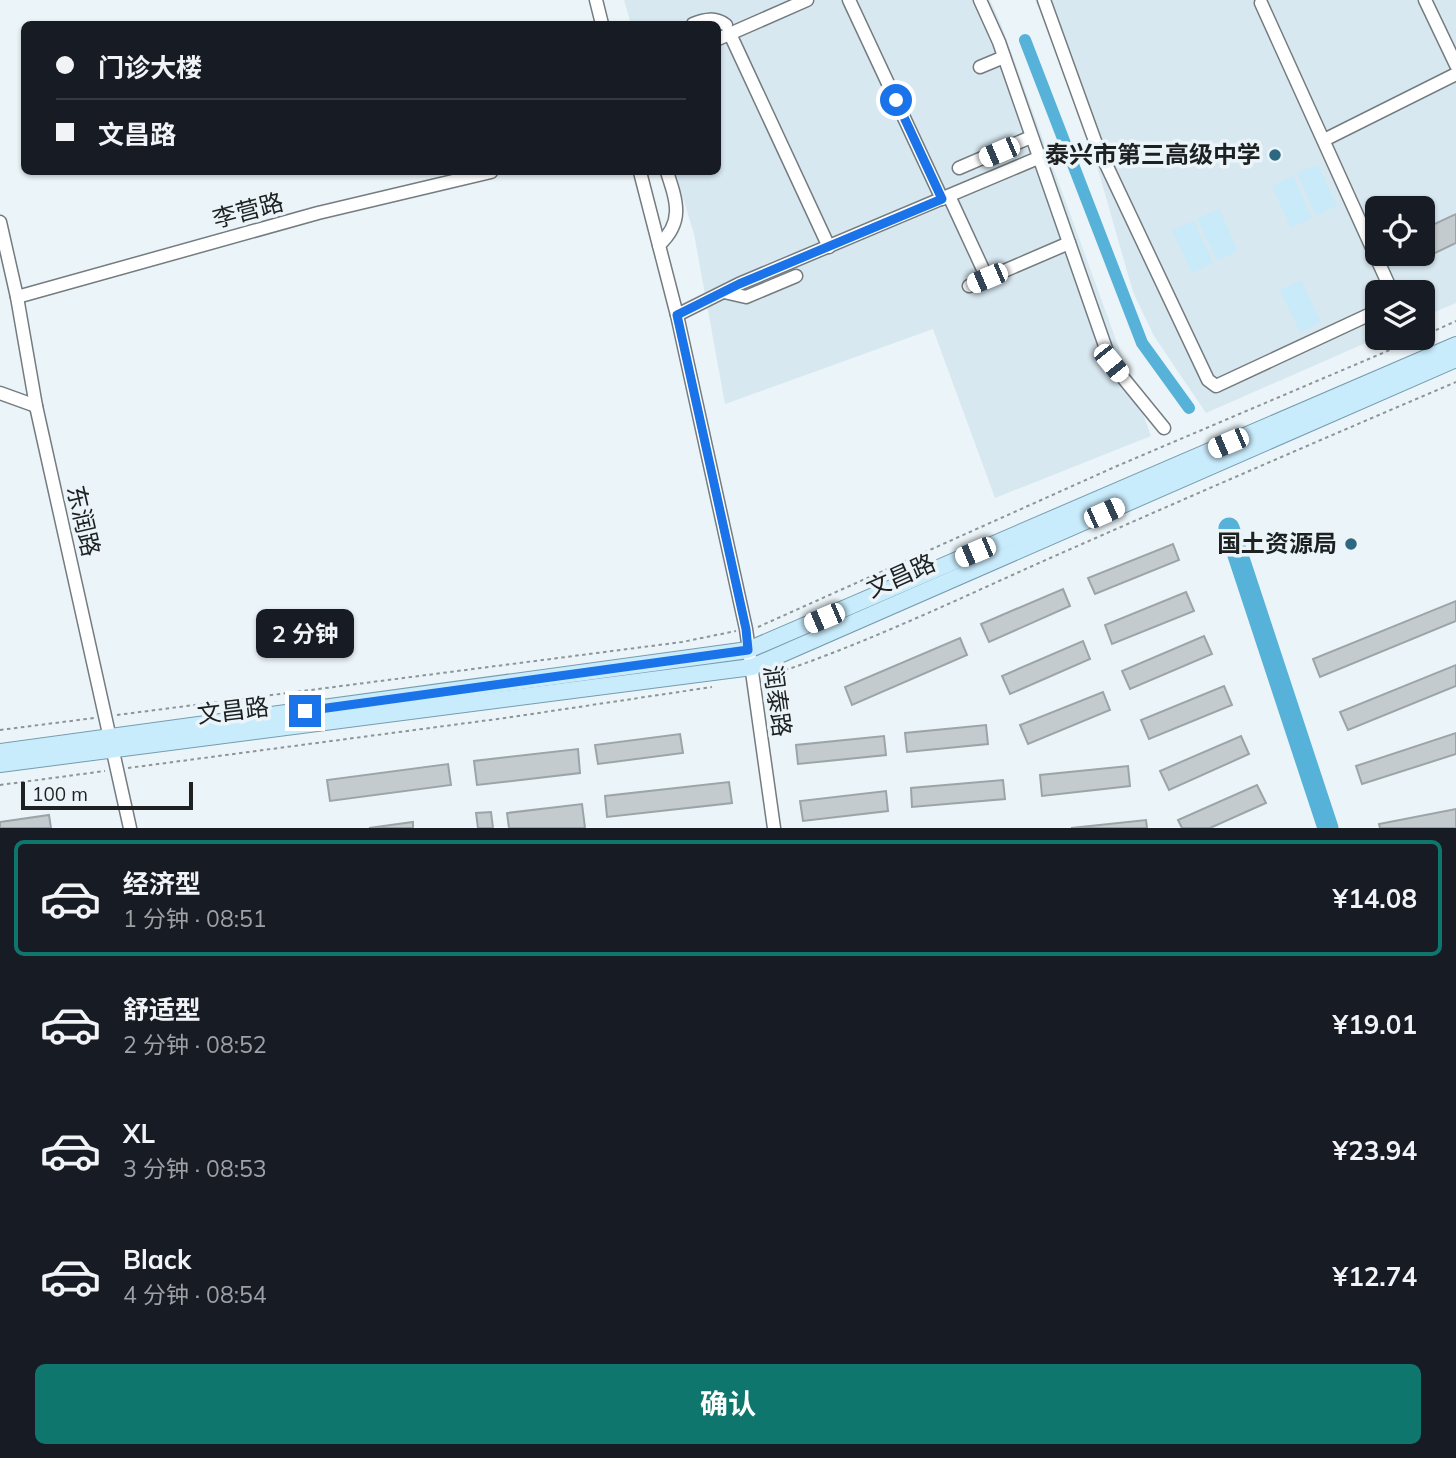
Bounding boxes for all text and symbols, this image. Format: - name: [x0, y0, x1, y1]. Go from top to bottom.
- text: 门诊大楼: [98, 51, 202, 84]
- route start: [880, 84, 912, 116]
- text: 文昌路: [98, 118, 176, 151]
- car: [976, 134, 1023, 170]
- place label: 泰兴市第三高级中学: [1045, 139, 1261, 169]
- marker: 泰兴市第三高级中学: [1267, 147, 1283, 163]
- street label: 李营路: [209, 186, 286, 234]
- map controls: [1365, 196, 1435, 350]
- button: locate: [1365, 196, 1435, 266]
- car: [964, 260, 1011, 296]
- button: layers: [1365, 280, 1435, 350]
- car: [1090, 340, 1133, 386]
- car: [1205, 425, 1252, 461]
- street label: 东润路: [61, 482, 107, 559]
- car: [1081, 495, 1128, 531]
- place label: 国土资源局: [1217, 528, 1337, 558]
- car: [952, 534, 999, 570]
- marker: 国土资源局: [1343, 536, 1359, 552]
- street label: 文昌路: [862, 547, 940, 603]
- car: [801, 600, 848, 636]
- callout: 2 分钟: [256, 610, 354, 658]
- text: 2 分钟: [272, 619, 338, 648]
- street label: 润泰路: [758, 663, 798, 739]
- street label: 文昌路: [195, 691, 270, 729]
- route end: [289, 695, 321, 727]
- scale bar: [21, 779, 192, 811]
- text: 100 m: [32, 782, 88, 806]
- icon: car: [39, 867, 102, 930]
- text: 经济型: [123, 867, 201, 900]
- text: ¥14.08: [1333, 882, 1417, 915]
- text: 1 分钟 · 08:51: [123, 904, 267, 933]
- icon: car: [39, 993, 102, 1056]
- text: 舒适型: [123, 993, 201, 1026]
- text: ¥19.01: [1333, 1008, 1417, 1041]
- text: 2 分钟 · 08:52: [123, 1030, 267, 1059]
- text: XL: [123, 1117, 155, 1150]
- icon: car: [39, 1119, 102, 1182]
- text: ¥23.94: [1333, 1134, 1417, 1167]
- text: 3 分钟 · 08:53: [123, 1154, 267, 1183]
- text: Black: [123, 1243, 191, 1276]
- icon: car: [39, 1245, 102, 1308]
- text: ¥12.74: [1333, 1260, 1417, 1293]
- text: 4 分钟 · 08:54: [123, 1280, 267, 1309]
- button: 确认: [35, 1364, 1421, 1444]

